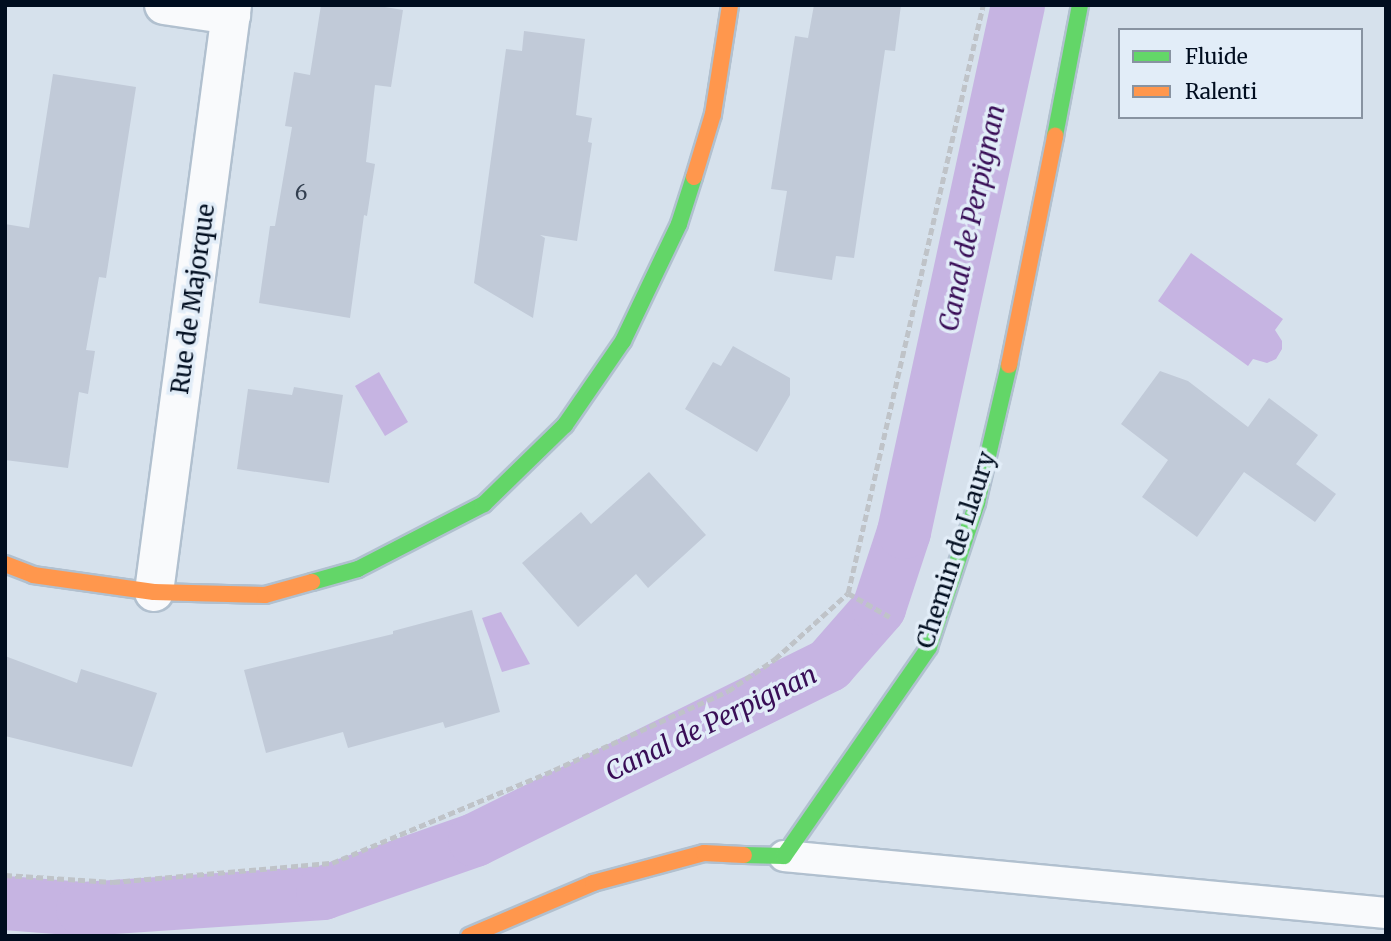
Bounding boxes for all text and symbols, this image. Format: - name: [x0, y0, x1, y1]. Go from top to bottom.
- legend: [1118, 28, 1363, 119]
- text: Fluide: [1185, 43, 1248, 70]
- text: Ralenti: [1185, 78, 1257, 105]
- water label: Canal de Perpignan: [933, 102, 1011, 334]
- house number: 6: [295, 180, 307, 206]
- street label: Rue de Majorque: [165, 202, 221, 396]
- street label: Chemin de Llaury: [911, 448, 1001, 652]
- water label: Canal de Perpignan: [600, 658, 822, 788]

